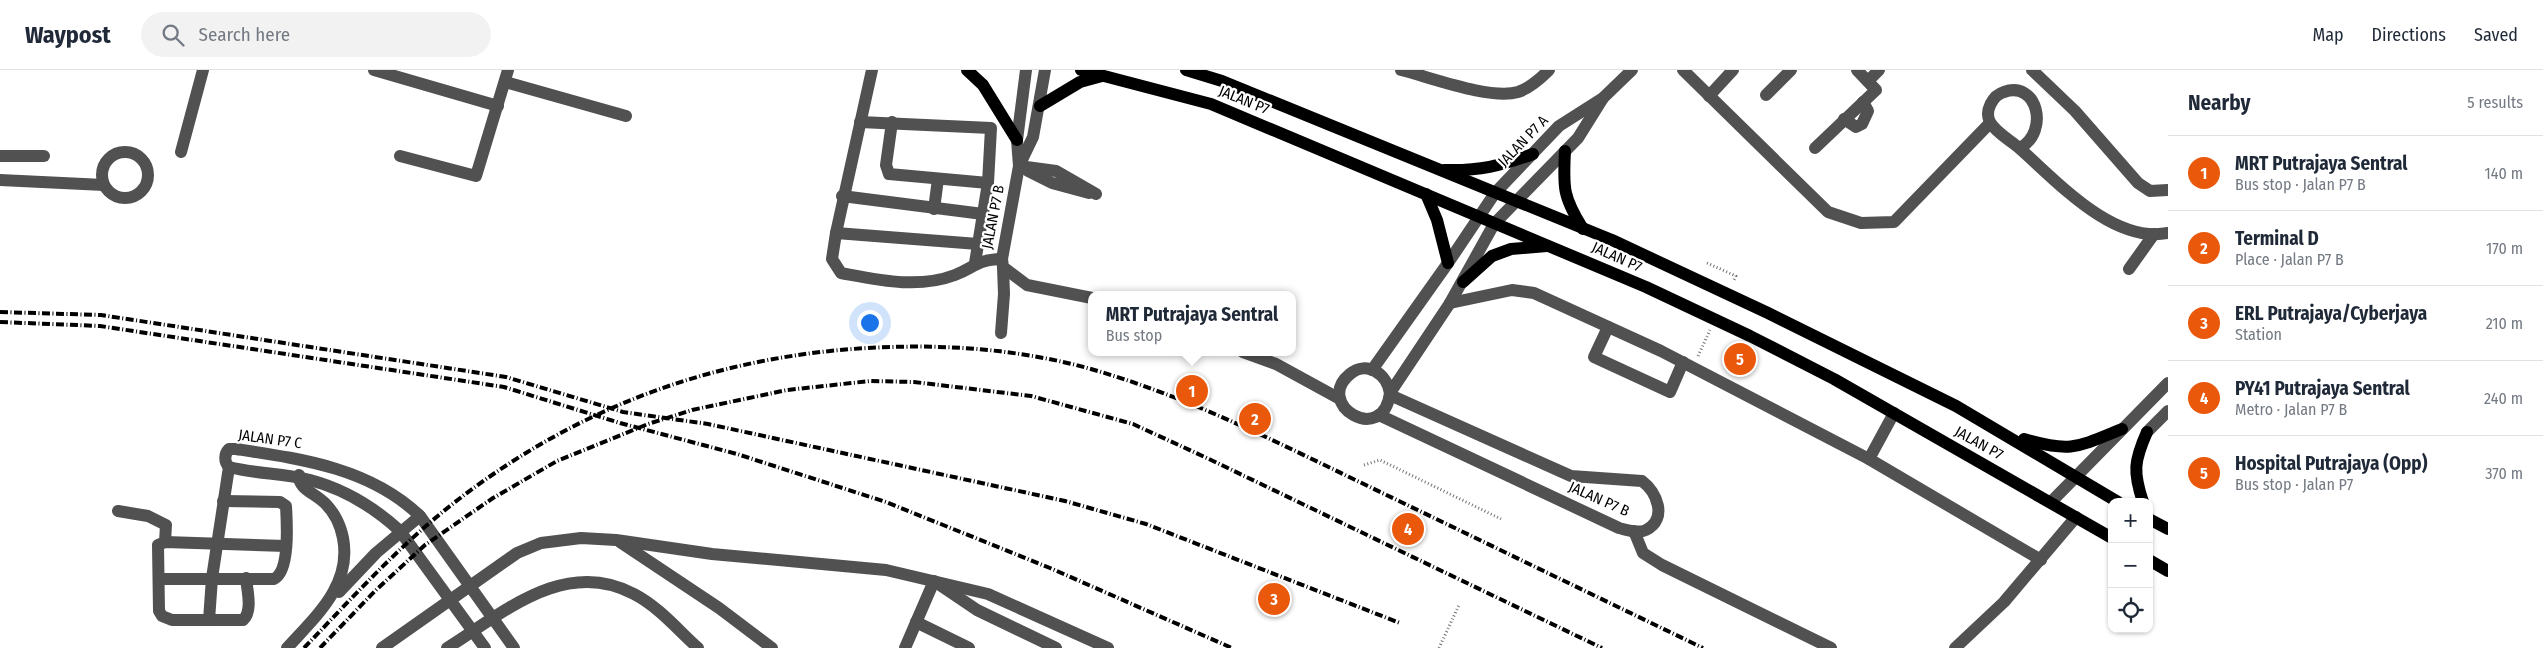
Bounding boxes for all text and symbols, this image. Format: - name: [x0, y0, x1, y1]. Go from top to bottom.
- search box: [141, 12, 491, 57]
- text: Waypost: [25, 21, 111, 49]
- icon: search: [159, 21, 187, 49]
- text: Search here: [199, 23, 290, 46]
- text: Map: [2312, 24, 2344, 46]
- text: Directions: [2372, 24, 2446, 46]
- text: Saved: [2474, 24, 2518, 46]
- street label: JALAN P7: [1216, 82, 1272, 118]
- text: Nearby: [2188, 90, 2250, 116]
- text: 5 results: [2467, 93, 2523, 112]
- street label: JALAN P7 A: [1494, 112, 1552, 170]
- text: MRT Putrajaya Sentral: [2235, 152, 2408, 175]
- text: 1: [2201, 164, 2207, 183]
- text: 140 m: [2485, 164, 2523, 183]
- text: Bus stop · Jalan P7 B: [2235, 175, 2366, 194]
- street label: JALAN P7 B: [978, 184, 1008, 250]
- text: Terminal D: [2235, 227, 2319, 250]
- street label: JALAN P7: [1589, 238, 1645, 276]
- text: 2: [2200, 239, 2208, 258]
- text: 170 m: [2486, 239, 2523, 258]
- text: Place · Jalan P7 B: [2235, 250, 2344, 269]
- popup: [1088, 291, 1296, 356]
- text: ERL Putrajaya/Cyberjaya: [2235, 302, 2427, 325]
- text: MRT Putrajaya Sentral: [1106, 303, 1278, 326]
- your location: [857, 310, 883, 336]
- text: 3: [2200, 314, 2208, 333]
- text: 210 m: [2486, 314, 2523, 333]
- text: Station: [2235, 325, 2282, 344]
- text: Bus stop: [1106, 326, 1162, 345]
- pin: 5: [1724, 340, 1756, 378]
- pin: 1: [1176, 372, 1208, 410]
- text: PY41 Putrajaya Sentral: [2235, 377, 2410, 400]
- text: 4: [2200, 389, 2208, 408]
- text: 240 m: [2484, 389, 2523, 408]
- pin: 2: [1239, 400, 1271, 438]
- text: Metro · Jalan P7 B: [2235, 400, 2347, 419]
- street label: JALAN P7: [1952, 422, 2006, 464]
- street label: JALAN P7 C: [237, 426, 303, 452]
- text: Hospital Putrajaya (Opp): [2235, 452, 2427, 475]
- text: 5: [2200, 464, 2208, 483]
- text: 370 m: [2485, 464, 2523, 483]
- text: Bus stop · Jalan P7: [2235, 475, 2353, 494]
- street label: JALAN P7 B: [1566, 478, 1632, 520]
- map controls: [2108, 498, 2153, 633]
- button: +: [2108, 498, 2153, 543]
- pin: 4: [1392, 510, 1424, 548]
- button: −: [2108, 543, 2153, 588]
- pin: 3: [1258, 580, 1290, 618]
- button: locate: [2108, 588, 2153, 633]

